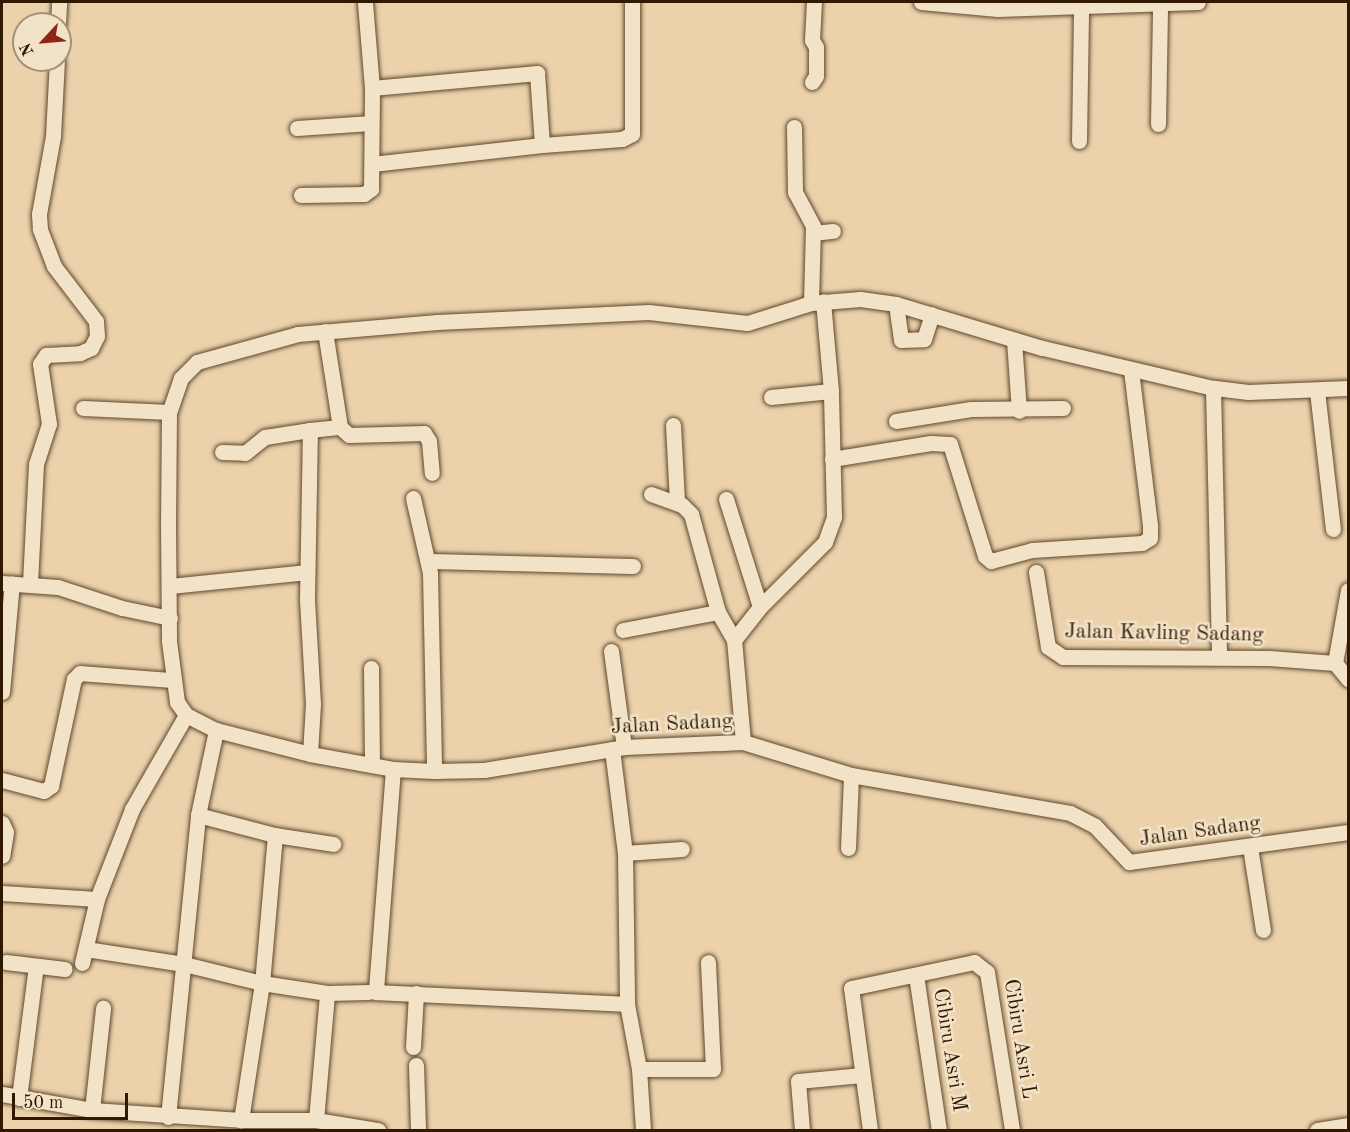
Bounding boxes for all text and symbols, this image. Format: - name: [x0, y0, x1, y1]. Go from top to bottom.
- north arrow: [12, 12, 72, 72]
- text: N: [18, 40, 37, 58]
- street label: Jalan Kavling Sadang: [1064, 620, 1264, 648]
- street label: Jalan Sadang: [610, 709, 734, 741]
- street label: Jalan Sadang: [1138, 811, 1262, 853]
- street label: Cibiru Asri L: [997, 977, 1041, 1101]
- street label: Cibiru Asri M: [927, 986, 971, 1114]
- scale bar: [15, 1081, 130, 1119]
- text: 50 m: [23, 1094, 63, 1112]

